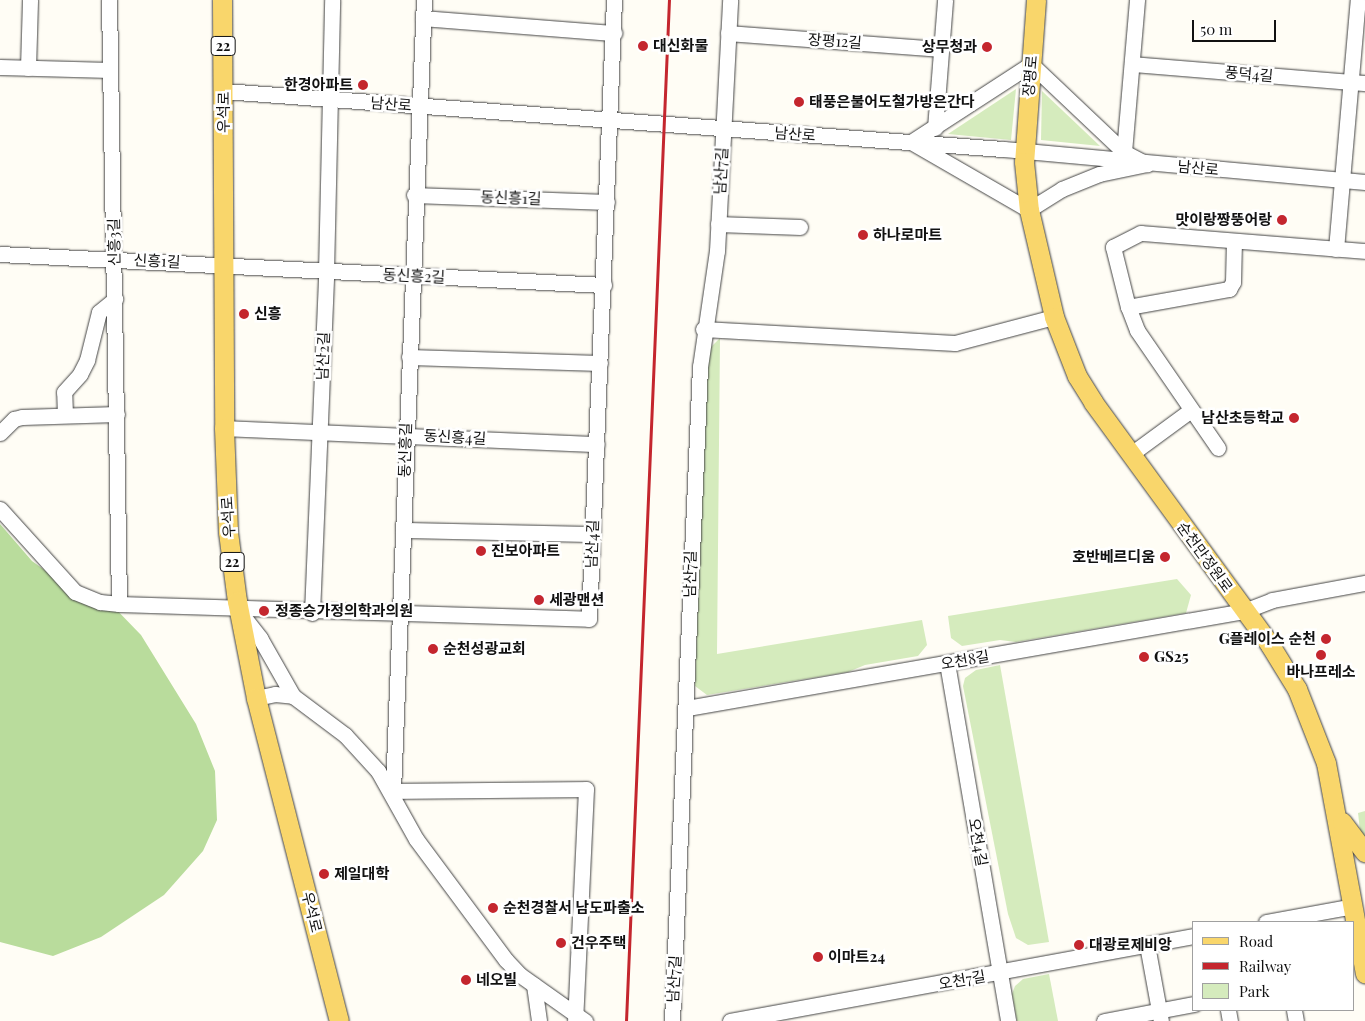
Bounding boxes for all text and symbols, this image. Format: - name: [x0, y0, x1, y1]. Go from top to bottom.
- scale bar: [1195, 10, 1279, 42]
- text: 50 m: [1200, 19, 1232, 39]
- street label: 장평12길: [807, 30, 863, 52]
- road number: 22: [210, 34, 236, 58]
- place label: 대신화물: [653, 37, 708, 55]
- place label: 상무청과: [922, 38, 977, 56]
- marker: 대신화물: [637, 40, 649, 52]
- marker: 상무청과: [981, 41, 993, 53]
- street label: 장평로: [1019, 55, 1041, 97]
- street label: 풍덕4길: [1224, 63, 1274, 85]
- place label: 한경아파트: [284, 76, 353, 94]
- marker: 한경아파트: [357, 79, 369, 91]
- street label: 우석로: [215, 91, 233, 133]
- place label: 태풍은불어도철가방은간다: [809, 93, 975, 111]
- street label: 남산로: [370, 94, 412, 114]
- marker: 태풍은불어도철가방은간다: [793, 96, 805, 108]
- street label: 남산로: [774, 124, 816, 144]
- street label: 남산7길: [711, 147, 731, 195]
- street label: 남산로: [1177, 157, 1219, 179]
- street label: 동신흥1길: [480, 188, 542, 208]
- place label: 맛이랑짱뚱어랑: [1175, 211, 1272, 229]
- marker: 맛이랑짱뚱어랑: [1276, 214, 1288, 226]
- street label: 신흥3길: [105, 218, 123, 266]
- place label: 하나로마트: [873, 226, 942, 244]
- marker: 하나로마트: [857, 229, 869, 241]
- street label: 신흥1길: [133, 251, 181, 271]
- street label: 동신흥2길: [382, 265, 446, 287]
- place label: 신흥: [254, 305, 282, 323]
- marker: 신흥: [238, 308, 250, 320]
- street label: 남산2길: [313, 331, 333, 381]
- place label: 남산초등학교: [1201, 409, 1284, 427]
- marker: 남산초등학교: [1288, 412, 1300, 424]
- street label: 동신흥길: [395, 422, 415, 478]
- street label: 동신흥4길: [423, 426, 487, 448]
- street label: 우석로: [218, 496, 238, 538]
- street label: 순천만정원로: [1173, 518, 1237, 596]
- street label: 남산4길: [582, 519, 602, 569]
- place label: 진보아파트: [491, 542, 560, 560]
- marker: 진보아파트: [475, 545, 487, 557]
- place label: 호반베르디움: [1072, 548, 1155, 566]
- road number: 22: [220, 550, 244, 574]
- street label: 남산7길: [681, 550, 699, 598]
- marker: 호반베르디움: [1159, 551, 1171, 563]
- place label: 세광맨션: [549, 591, 604, 609]
- marker: 세광맨션: [533, 594, 545, 606]
- place label: 정종승가정의학과의원: [275, 602, 413, 620]
- marker: 정종승가정의학과의원: [257, 604, 271, 618]
- place label: G플레이스 순천: [1219, 630, 1316, 648]
- marker: G플레이스 순천: [1320, 633, 1332, 645]
- place label: 순천성광교회: [443, 640, 526, 658]
- marker: 순천성광교회: [427, 643, 439, 655]
- street label: 오천8길: [939, 647, 991, 673]
- place label: GS25: [1154, 648, 1189, 666]
- marker: 바나프레소: [1315, 649, 1327, 661]
- marker: GS25: [1138, 651, 1150, 663]
- place label: 바나프레소: [1287, 663, 1355, 681]
- street label: 오천4길: [965, 816, 991, 868]
- place label: 제일대학: [334, 865, 389, 883]
- marker: 제일대학: [318, 868, 330, 880]
- street label: 우석로: [298, 890, 326, 934]
- place label: 순천경찰서 남도파출소: [503, 899, 644, 917]
- marker: 순천경찰서 남도파출소: [487, 902, 499, 914]
- legend: [1192, 921, 1355, 1011]
- text: Road: [1239, 931, 1273, 951]
- place label: 건우주택: [571, 934, 626, 952]
- place label: 대광로제비앙: [1089, 936, 1172, 954]
- marker: 건우주택: [555, 937, 567, 949]
- marker: 대광로제비앙: [1073, 939, 1085, 951]
- place label: 이마트24: [828, 948, 885, 966]
- marker: 이마트24: [812, 951, 824, 963]
- street label: 남산7길: [664, 955, 684, 1003]
- text: Railway: [1239, 956, 1291, 976]
- street label: 오천7길: [937, 967, 987, 993]
- place label: 네오빌: [476, 971, 517, 989]
- marker: 네오빌: [460, 974, 472, 986]
- text: Park: [1239, 981, 1270, 1001]

